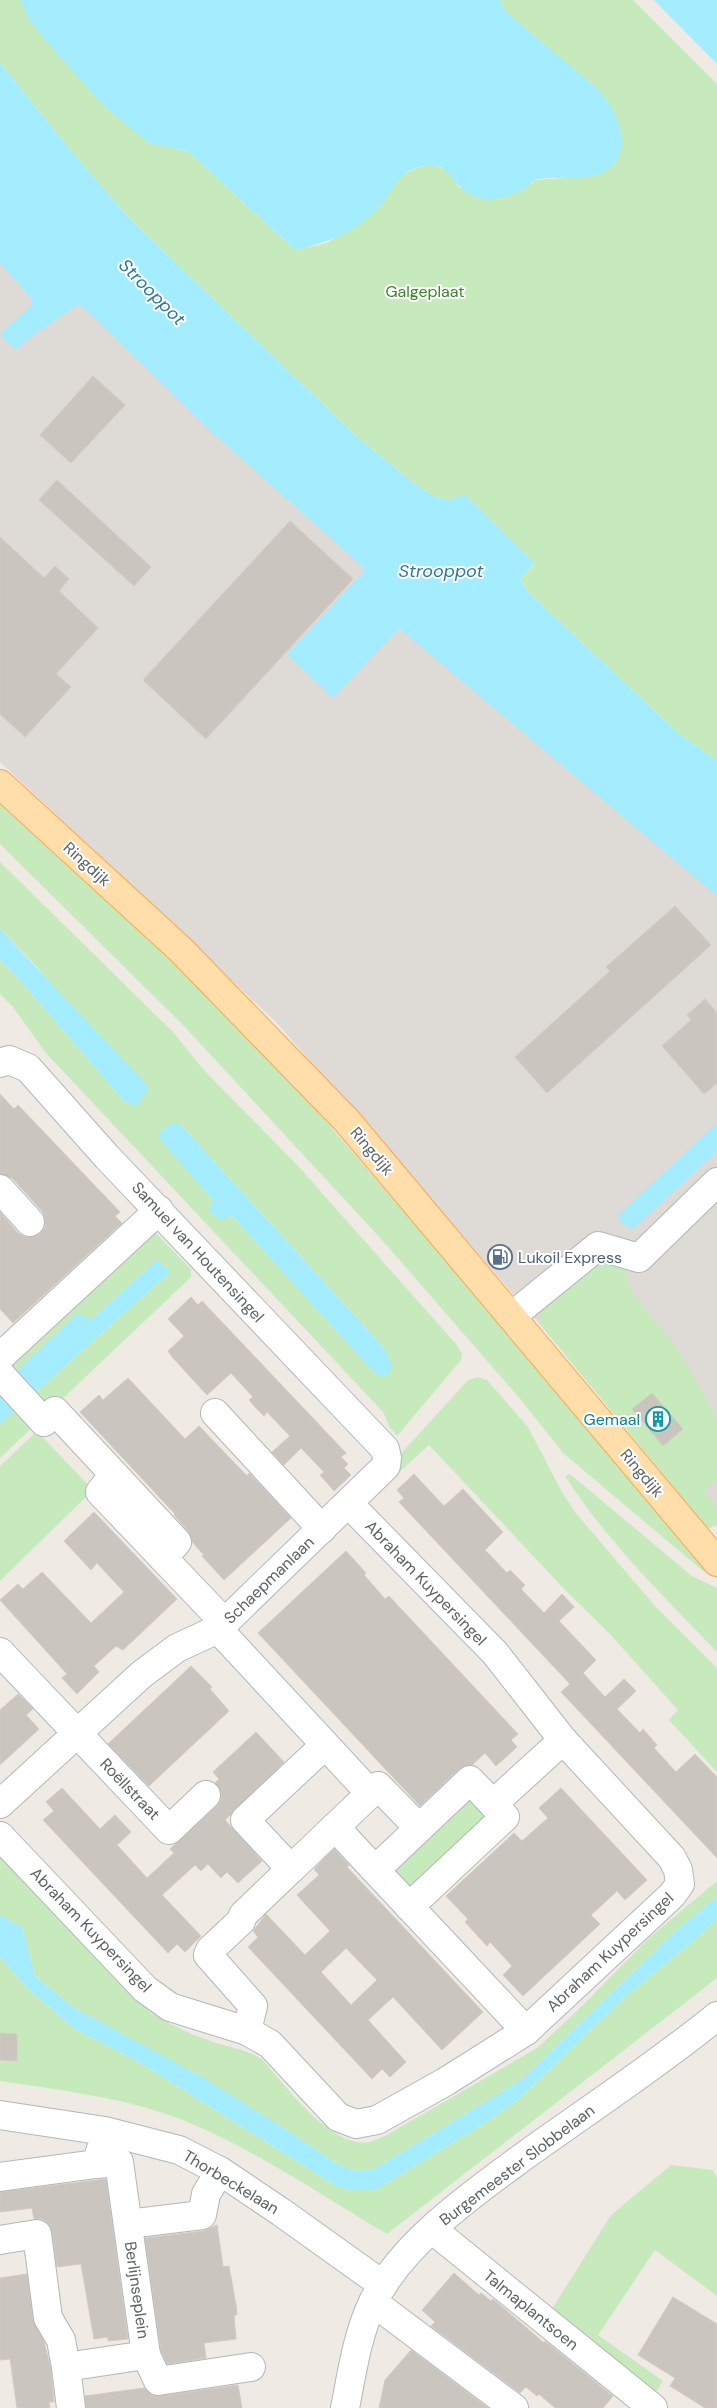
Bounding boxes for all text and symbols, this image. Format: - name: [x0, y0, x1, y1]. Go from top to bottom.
- water label: Strooppot: [113, 253, 191, 331]
- park label: Galgeplaat: [385, 281, 465, 302]
- water label: Strooppot: [399, 559, 485, 583]
- street label: Ringdijk: [59, 837, 115, 891]
- street label: Ringdijk: [346, 1122, 398, 1180]
- street label: Samuel van Houtensingel: [127, 1177, 269, 1327]
- fuel station icon: Lukoil Express: [487, 1244, 513, 1270]
- place label: Lukoil Express: [518, 1247, 622, 1268]
- building icon: Gemaal: [645, 1406, 671, 1432]
- place label: Gemaal: [584, 1409, 640, 1430]
- street label: Ringdijk: [616, 1444, 668, 1502]
- street label: Abraham Kuypersingel: [361, 1516, 491, 1650]
- street label: Schaepmanlaan: [219, 1532, 319, 1628]
- street label: Roëllstraat: [95, 1754, 165, 1824]
- street label: Abraham Kuypersingel: [26, 1863, 156, 1997]
- street label: Abraham Kuypersingel: [542, 1888, 678, 2016]
- street label: Burgemeester Slobbelaan: [435, 2100, 599, 2230]
- street label: Thorbeckelaan: [179, 2145, 283, 2219]
- street label: Berlijnseplein: [120, 2240, 154, 2340]
- street label: Talmaplantsoen: [479, 2265, 583, 2355]

